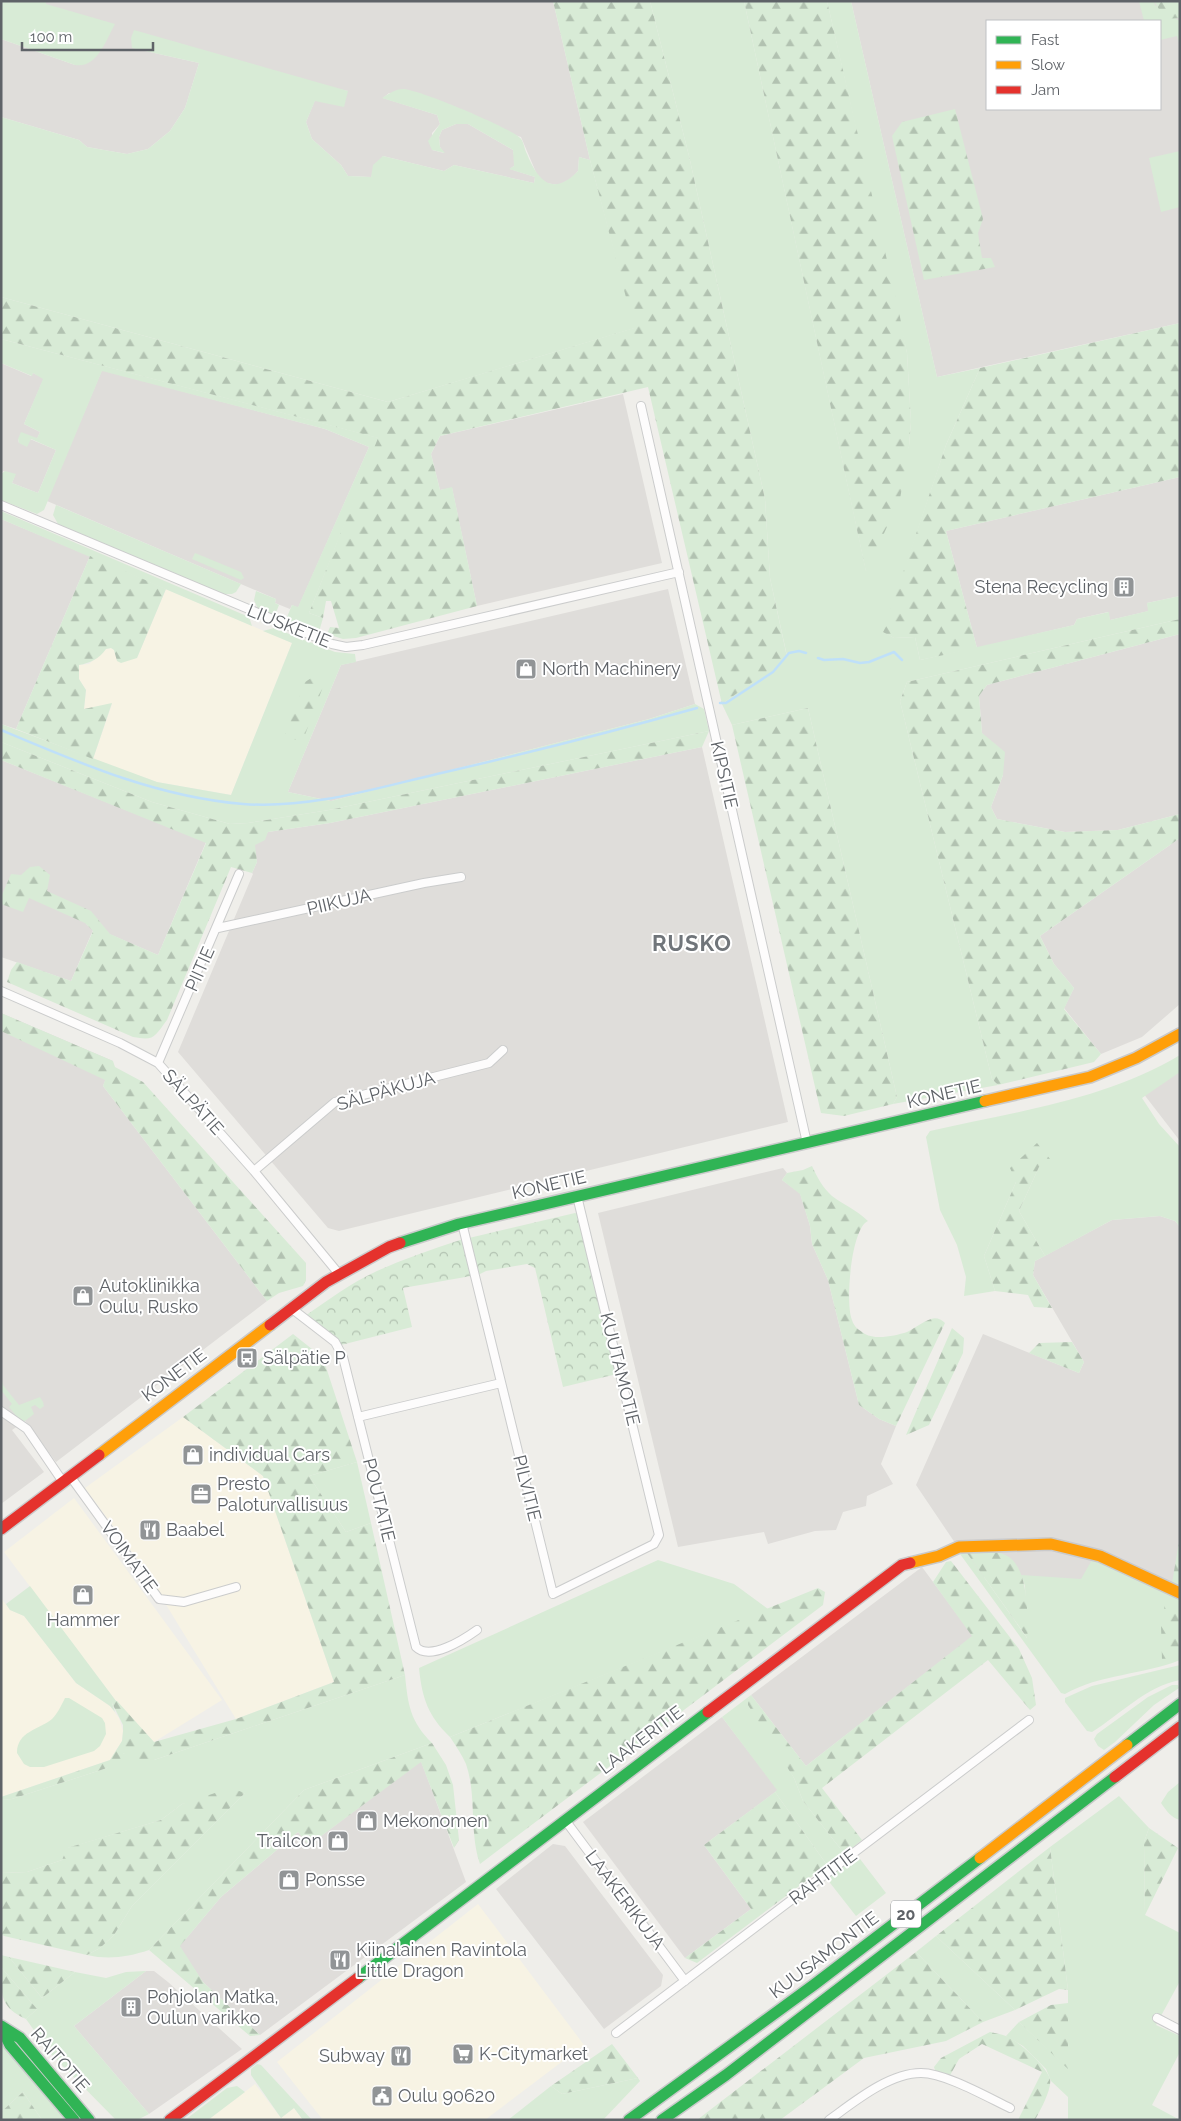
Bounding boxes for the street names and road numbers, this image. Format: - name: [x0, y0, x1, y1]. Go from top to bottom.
- street label: LIUSKETIE: [244, 599, 334, 652]
- street label: KIPSITIE: [706, 739, 742, 811]
- street label: PIIKUJA: [305, 884, 373, 919]
- street label: PIITIE: [180, 943, 219, 994]
- street label: SÄLPÄTIE: [158, 1065, 228, 1139]
- street label: SÄLPÄKUJA: [334, 1066, 437, 1115]
- street label: KONETIE: [905, 1075, 983, 1112]
- street label: KONETIE: [510, 1166, 588, 1203]
- street label: KUUTAMOTIE: [596, 1310, 645, 1428]
- street label: KONETIE: [137, 1343, 210, 1406]
- street label: PILVITIE: [509, 1453, 546, 1523]
- street label: POUTATIE: [359, 1456, 400, 1544]
- street label: VOIMATIE: [97, 1517, 162, 1596]
- street label: LAAKERITIE: [594, 1701, 687, 1778]
- street label: RAHTITIE: [785, 1844, 861, 1909]
- street label: LAAKERIKUJA: [581, 1846, 670, 1953]
- road number: 20: [891, 1900, 921, 1928]
- street label: KUUSAMONTIE: [765, 1907, 882, 2002]
- street label: RAITOTIE: [27, 2023, 94, 2096]

